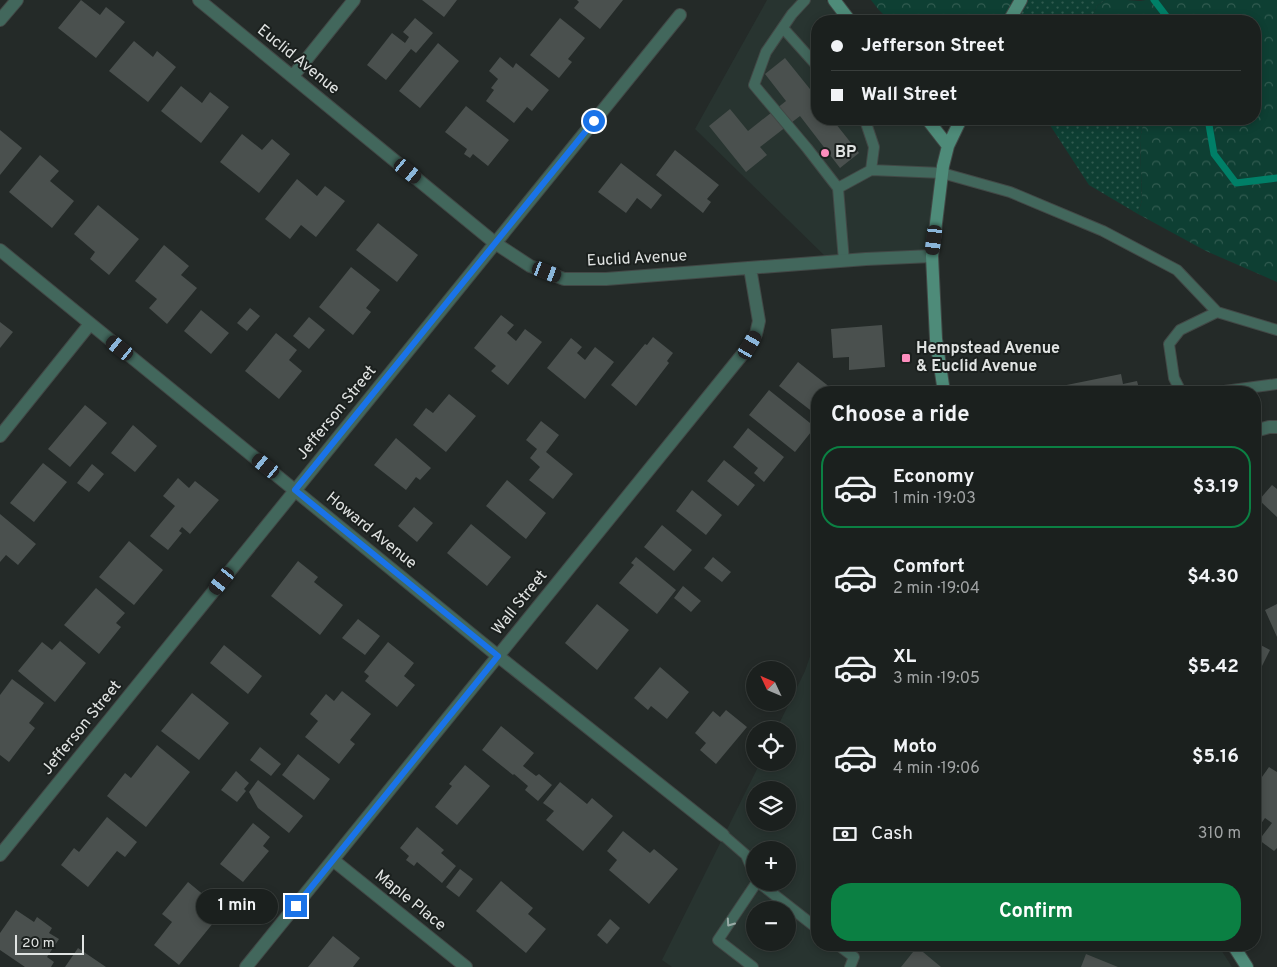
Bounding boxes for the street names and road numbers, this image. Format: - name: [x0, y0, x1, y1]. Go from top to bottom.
- street label: Euclid Avenue: [253, 21, 343, 99]
- street label: Euclid Avenue: [586, 246, 688, 272]
- street label: Jefferson Street: [293, 362, 381, 464]
- street label: Howard Avenue: [321, 488, 421, 574]
- street label: Wall Street: [488, 567, 552, 639]
- street label: Jefferson Street: [38, 677, 126, 779]
- street label: Maple Place: [370, 866, 450, 936]

